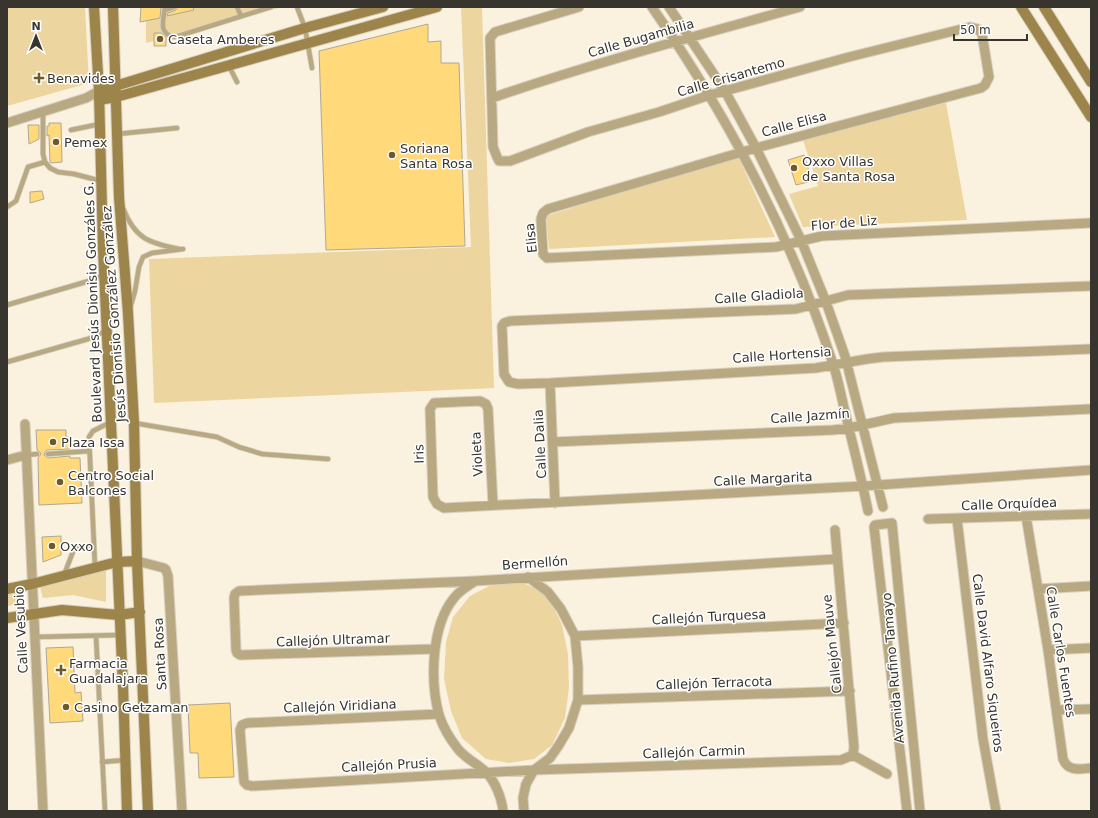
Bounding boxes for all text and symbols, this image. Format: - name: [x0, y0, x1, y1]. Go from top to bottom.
- north arrow: [16, 16, 56, 56]
- street label: Calle Bugambilia: [586, 16, 696, 60]
- scale bar: [954, 16, 1027, 42]
- text: N: [31, 20, 41, 33]
- text: 50 m: [960, 23, 991, 37]
- place label: Caseta Amberes: [168, 32, 275, 47]
- marker: Caseta Amberes: [155, 34, 165, 44]
- street label: Calle Crisantemo: [676, 54, 787, 100]
- place label: Benavides: [47, 71, 115, 86]
- marker: Benavides: [34, 73, 44, 83]
- street label: Calle Elisa: [760, 108, 828, 140]
- place label: Pemex: [64, 135, 108, 150]
- marker: Pemex: [51, 137, 61, 147]
- place label: Soriana Santa Rosa: [400, 141, 473, 171]
- marker: Soriana Santa Rosa: [387, 150, 397, 160]
- place label: Oxxo Villas de Santa Rosa: [802, 154, 895, 184]
- marker: Oxxo Villas de Santa Rosa: [789, 163, 799, 173]
- street label: Boulevard Jesús Dionisio Gonzáles G.: [81, 181, 105, 423]
- street label: Jesús Dionisio González González: [99, 205, 129, 424]
- street label: Flor de Liz: [810, 213, 878, 233]
- street label: Elisa: [522, 222, 540, 254]
- street label: Calle Gladiola: [714, 285, 804, 307]
- street label: Calle Hortensia: [732, 344, 832, 366]
- street label: Calle Jazmín: [770, 406, 850, 426]
- street label: Calle Dalia: [531, 409, 549, 479]
- street label: Violeta: [468, 431, 486, 477]
- place label: Plaza Issa: [61, 435, 125, 450]
- marker: Plaza Issa: [48, 437, 58, 447]
- street label: Iris: [411, 444, 427, 464]
- place label: Centro Social Balcones: [68, 468, 154, 498]
- street label: Calle Margarita: [713, 469, 813, 489]
- marker: Centro Social Balcones: [55, 477, 65, 487]
- street label: Calle Orquídea: [961, 495, 1057, 513]
- place label: Oxxo: [60, 539, 93, 554]
- marker: Oxxo: [47, 541, 57, 551]
- street label: Bermellón: [501, 553, 569, 573]
- street label: Calle David Alfaro Siqueiros: [970, 573, 1006, 753]
- street label: Calle Carlos Fuentes: [1043, 585, 1079, 719]
- street label: Calle Vesubio: [11, 586, 31, 674]
- street label: Avenida Rufino Tamayo: [879, 592, 907, 744]
- street label: Callejón Mauve: [819, 594, 845, 694]
- street label: Callejón Turquesa: [651, 607, 767, 627]
- street label: Santa Rosa: [151, 617, 169, 691]
- street label: Callejón Ultramar: [276, 630, 391, 649]
- place label: Farmacia Guadalajara: [69, 656, 148, 686]
- marker: Farmacia Guadalajara: [56, 665, 66, 675]
- street label: Callejón Terracota: [656, 673, 772, 693]
- street label: Callejón Viridiana: [283, 697, 397, 715]
- place label: Casino Getzaman: [74, 700, 189, 715]
- marker: Casino Getzaman: [61, 702, 71, 712]
- street label: Callejón Carmin: [642, 743, 746, 761]
- street label: Callejón Prusia: [341, 755, 437, 775]

